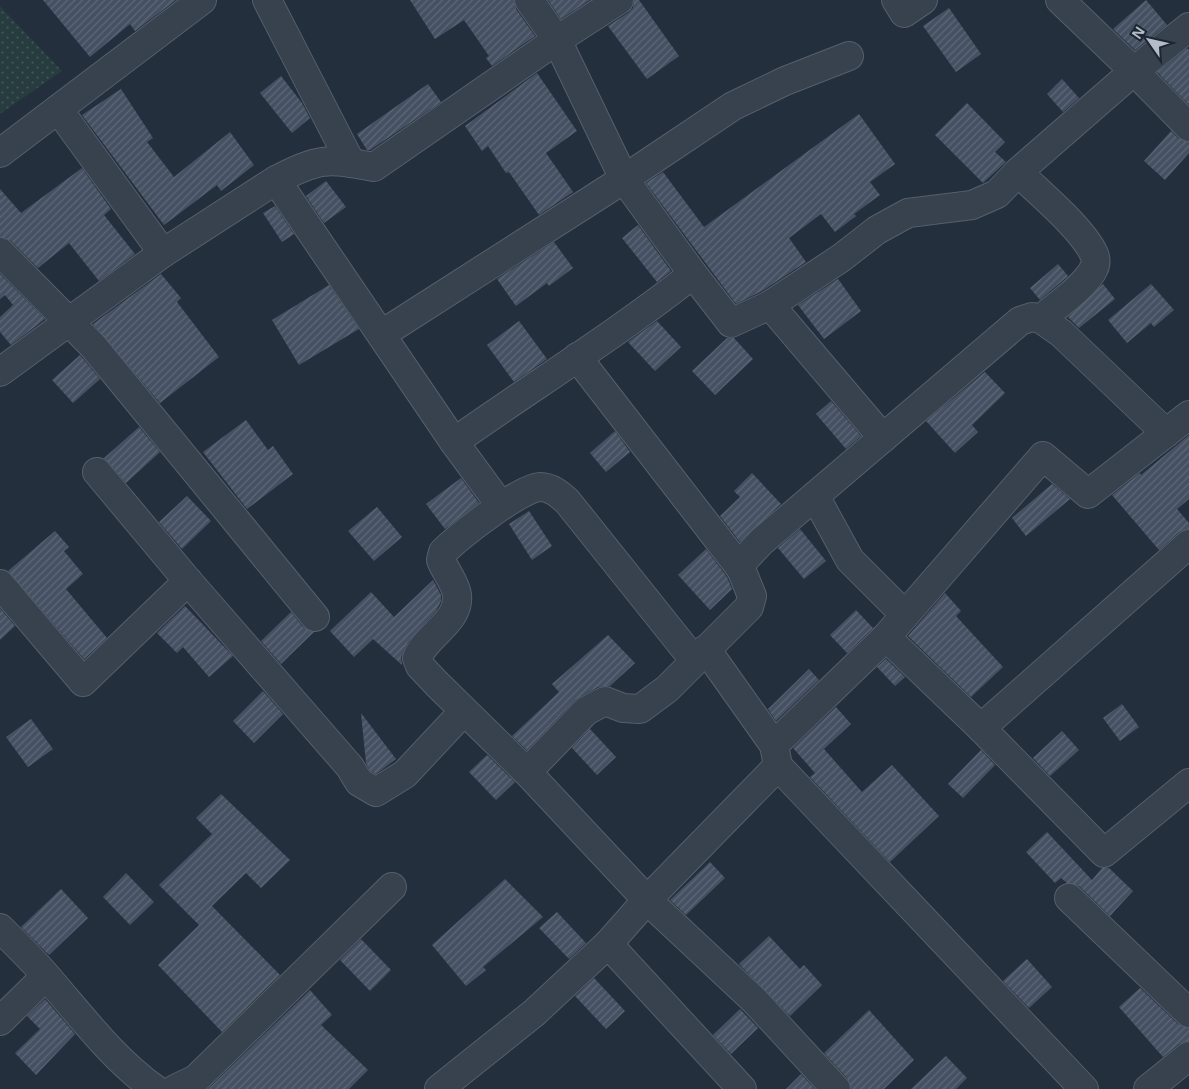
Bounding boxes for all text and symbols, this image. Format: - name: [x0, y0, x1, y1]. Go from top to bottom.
- north arrow: [1124, 15, 1174, 65]
- text: N: [1127, 22, 1149, 42]

